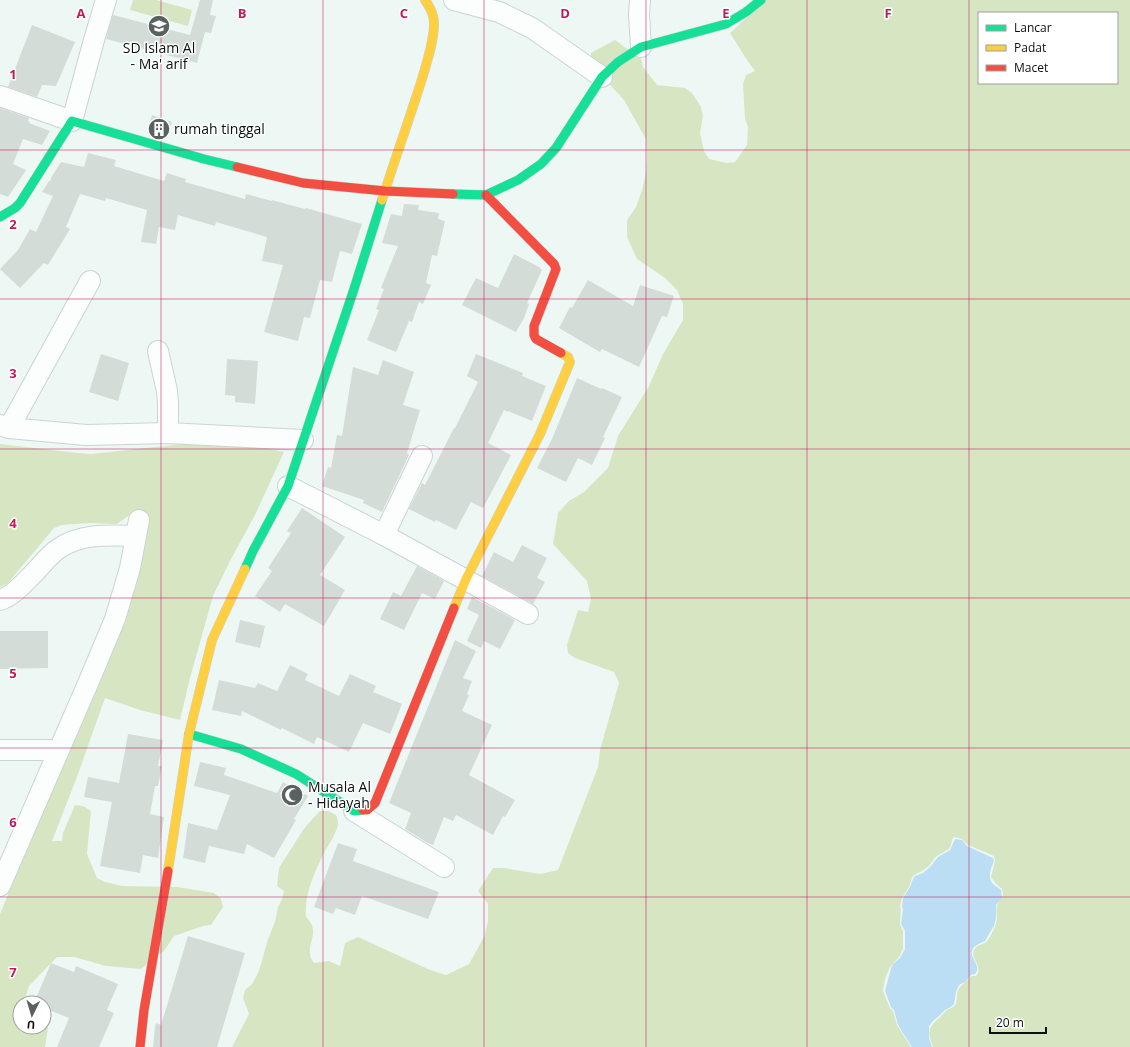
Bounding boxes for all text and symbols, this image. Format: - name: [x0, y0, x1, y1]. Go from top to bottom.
- text: A: [77, 4, 86, 22]
- text: B: [238, 4, 247, 22]
- text: C: [400, 4, 408, 22]
- text: D: [560, 4, 570, 22]
- text: E: [722, 4, 730, 22]
- text: F: [884, 4, 892, 22]
- legend: [978, 12, 1118, 84]
- school or university icon: SD Islam Al - Ma' arif: [146, 13, 172, 39]
- text: Lancar: [1014, 19, 1052, 36]
- place label: SD Islam Al - Ma' arif: [123, 38, 195, 73]
- text: Padat: [1014, 39, 1046, 56]
- text: Macet: [1014, 59, 1048, 76]
- text: 1: [9, 65, 17, 83]
- building icon: rumah tinggal: [146, 116, 172, 142]
- place label: rumah tinggal: [174, 119, 265, 138]
- text: 2: [9, 215, 17, 233]
- text: 3: [9, 364, 17, 382]
- text: 4: [9, 514, 17, 532]
- text: 5: [9, 664, 17, 682]
- place label: Musala Al - Hidayah: [308, 777, 371, 812]
- mosque icon: Musala Al - Hidayah: [279, 782, 305, 808]
- text: 6: [9, 813, 17, 831]
- text: 7: [9, 963, 17, 981]
- north arrow: [12, 995, 52, 1035]
- scale bar: [990, 1009, 1046, 1035]
- text: 20 m: [996, 1014, 1024, 1031]
- text: U: [26, 1018, 36, 1033]

